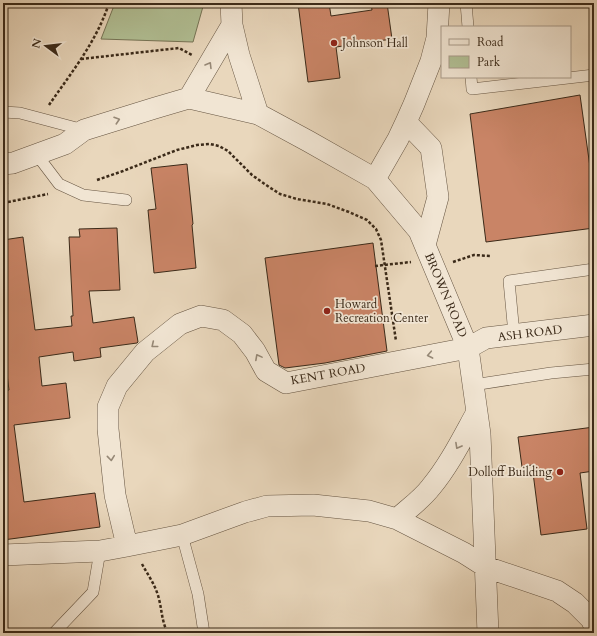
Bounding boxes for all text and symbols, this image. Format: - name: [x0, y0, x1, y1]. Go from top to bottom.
- north arrow: [26, 26, 66, 66]
- legend: [441, 26, 571, 78]
- text: Road: [477, 34, 504, 50]
- place label: Johnson Hall: [340, 35, 408, 51]
- text: N: [28, 37, 45, 50]
- marker: Johnson Hall: [329, 38, 339, 48]
- text: Park: [477, 54, 501, 70]
- one-way arrow: [204, 62, 212, 69]
- one-way arrow: [113, 116, 120, 125]
- street label: BROWN ROAD: [421, 250, 471, 340]
- place label: Howard Recreation Center: [335, 296, 429, 326]
- marker: Howard Recreation Center: [322, 306, 332, 316]
- street label: ASH ROAD: [497, 321, 563, 345]
- one-way arrow: [152, 340, 159, 347]
- one-way arrow: [427, 350, 433, 359]
- one-way arrow: [255, 354, 263, 362]
- street label: KENT ROAD: [289, 360, 367, 388]
- one-way arrow: [455, 442, 462, 449]
- one-way arrow: [106, 455, 115, 461]
- place label: Dolloff Building: [468, 464, 552, 480]
- marker: Dolloff Building: [555, 467, 565, 477]

